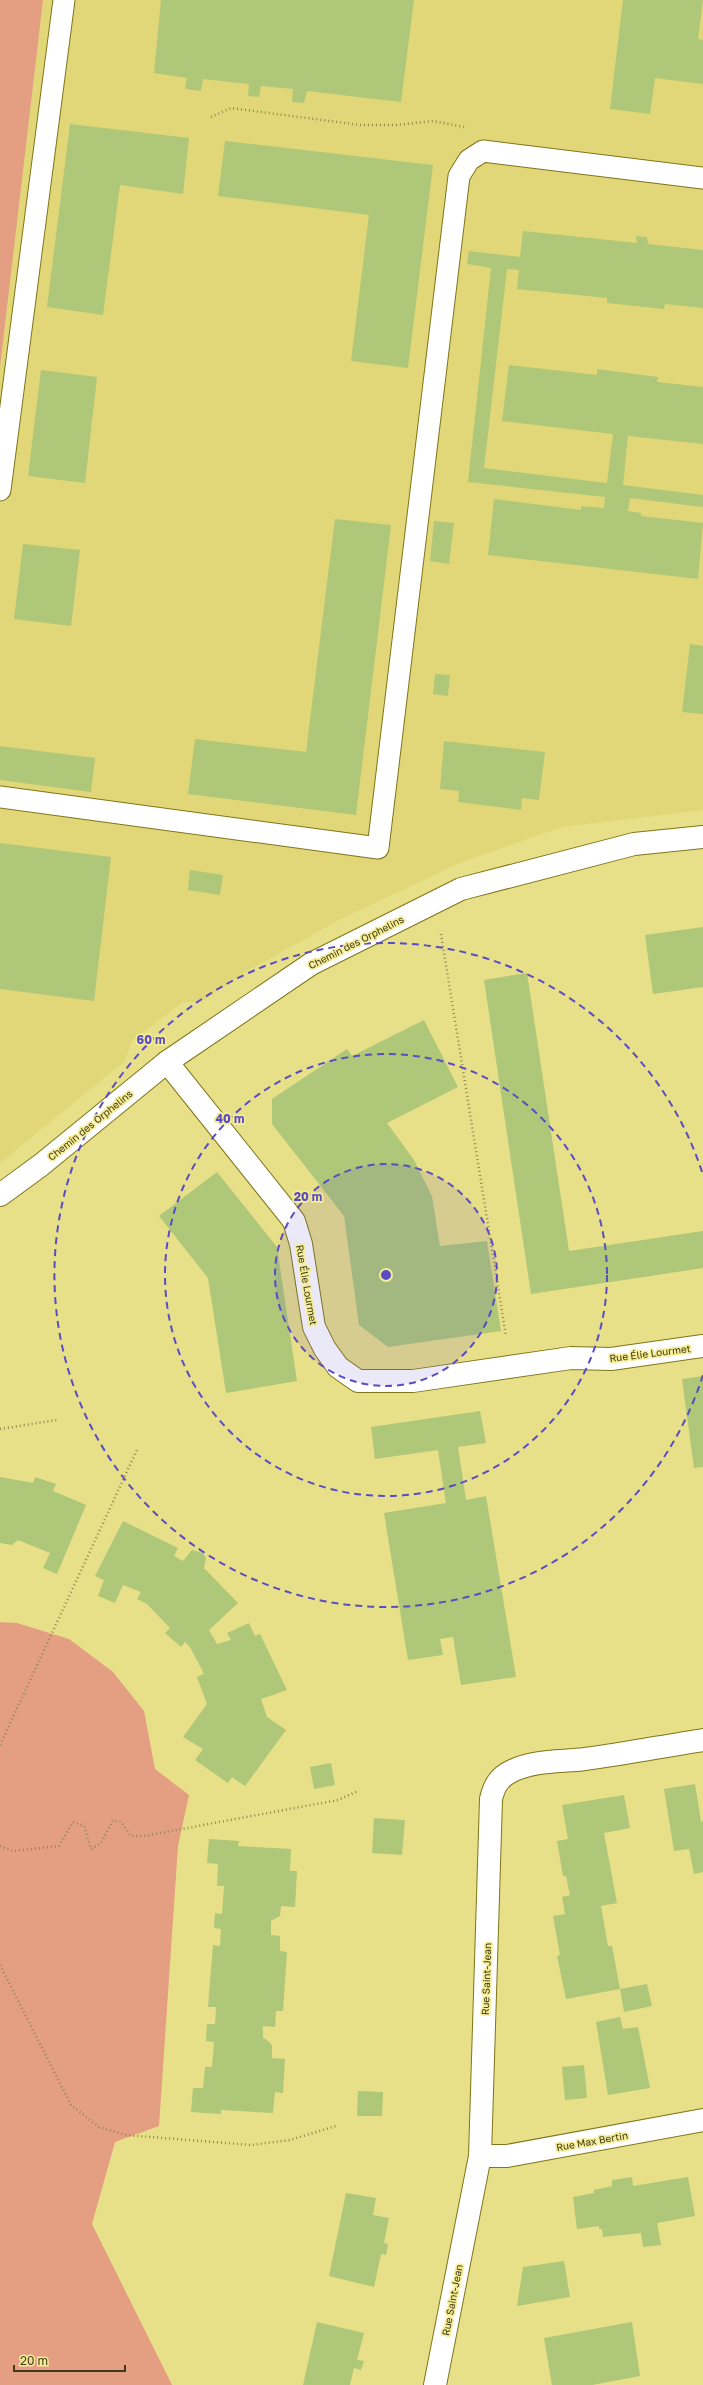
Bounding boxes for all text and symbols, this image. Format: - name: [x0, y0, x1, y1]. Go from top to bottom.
- street label: Chemin des Orphelins: [306, 913, 406, 971]
- text: 60 m: [137, 1032, 165, 1047]
- street label: Chemin des Orphelins: [45, 1087, 135, 1163]
- text: 40 m: [216, 1111, 244, 1126]
- text: 20 m: [294, 1189, 322, 1204]
- street label: Rue Élie Lourmet: [294, 1244, 320, 1326]
- centre of rings: [379, 1268, 393, 1282]
- street label: Rue Élie Lourmet: [609, 1342, 691, 1364]
- street label: Rue Saint-Jean: [479, 1943, 493, 2015]
- street label: Rue Max Bertin: [555, 2129, 629, 2153]
- street label: Rue Saint-Jean: [439, 2263, 465, 2337]
- scale bar: [14, 2347, 125, 2373]
- text: 20 m: [20, 2353, 48, 2368]

